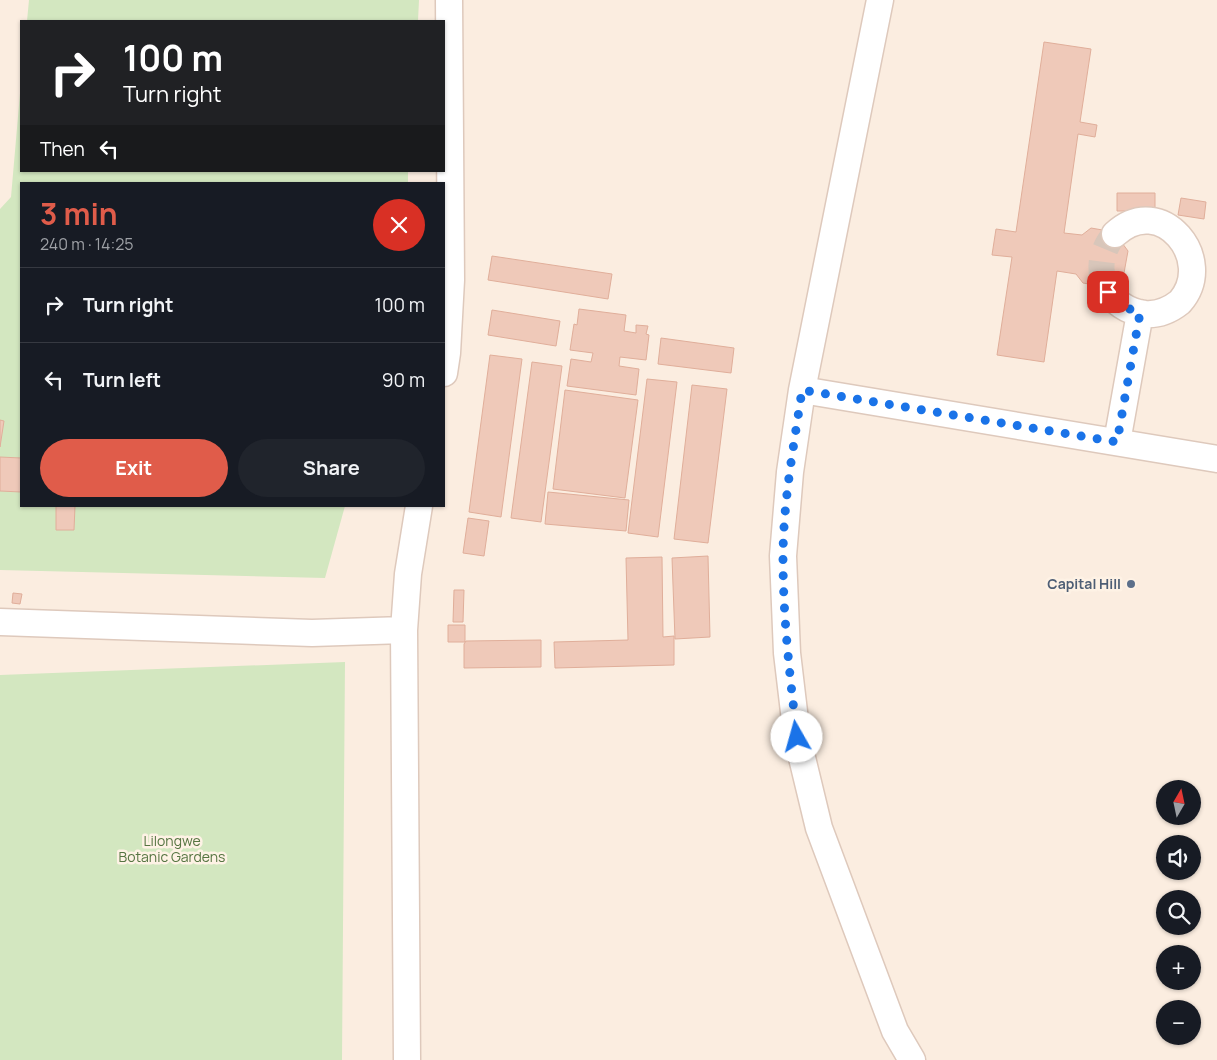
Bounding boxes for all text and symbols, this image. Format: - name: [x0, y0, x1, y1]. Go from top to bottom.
- text: 100 m: [123, 34, 223, 82]
- icon: right: [40, 40, 105, 105]
- text: Turn right: [123, 79, 221, 109]
- icon: left: [95, 135, 123, 163]
- text: Then: [40, 136, 85, 162]
- text: 3 min: [40, 193, 118, 234]
- button: close: [373, 199, 425, 251]
- text: 240 m · 14:25: [40, 233, 134, 255]
- pin: [1087, 271, 1129, 313]
- icon: arrive: [1094, 278, 1122, 306]
- icon: right: [40, 291, 68, 319]
- text: Turn right: [83, 292, 173, 318]
- text: 100 m: [374, 292, 425, 318]
- icon: left: [40, 366, 68, 394]
- text: Turn left: [83, 367, 161, 393]
- text: 90 m: [382, 367, 425, 393]
- button: Exit: [40, 439, 228, 497]
- button: Share: [238, 439, 425, 497]
- place label: Capital Hill: [1047, 574, 1121, 593]
- marker: Capital Hill: [1125, 578, 1137, 590]
- position arrow: [770, 710, 822, 762]
- north arrow: [1156, 780, 1201, 825]
- map controls: [1156, 780, 1201, 1045]
- park label: Lilongwe Botanic Gardens: [119, 831, 225, 866]
- button: sound: [1156, 835, 1201, 880]
- button: search: [1156, 890, 1201, 935]
- button: +: [1156, 945, 1201, 990]
- button: −: [1156, 1000, 1201, 1045]

